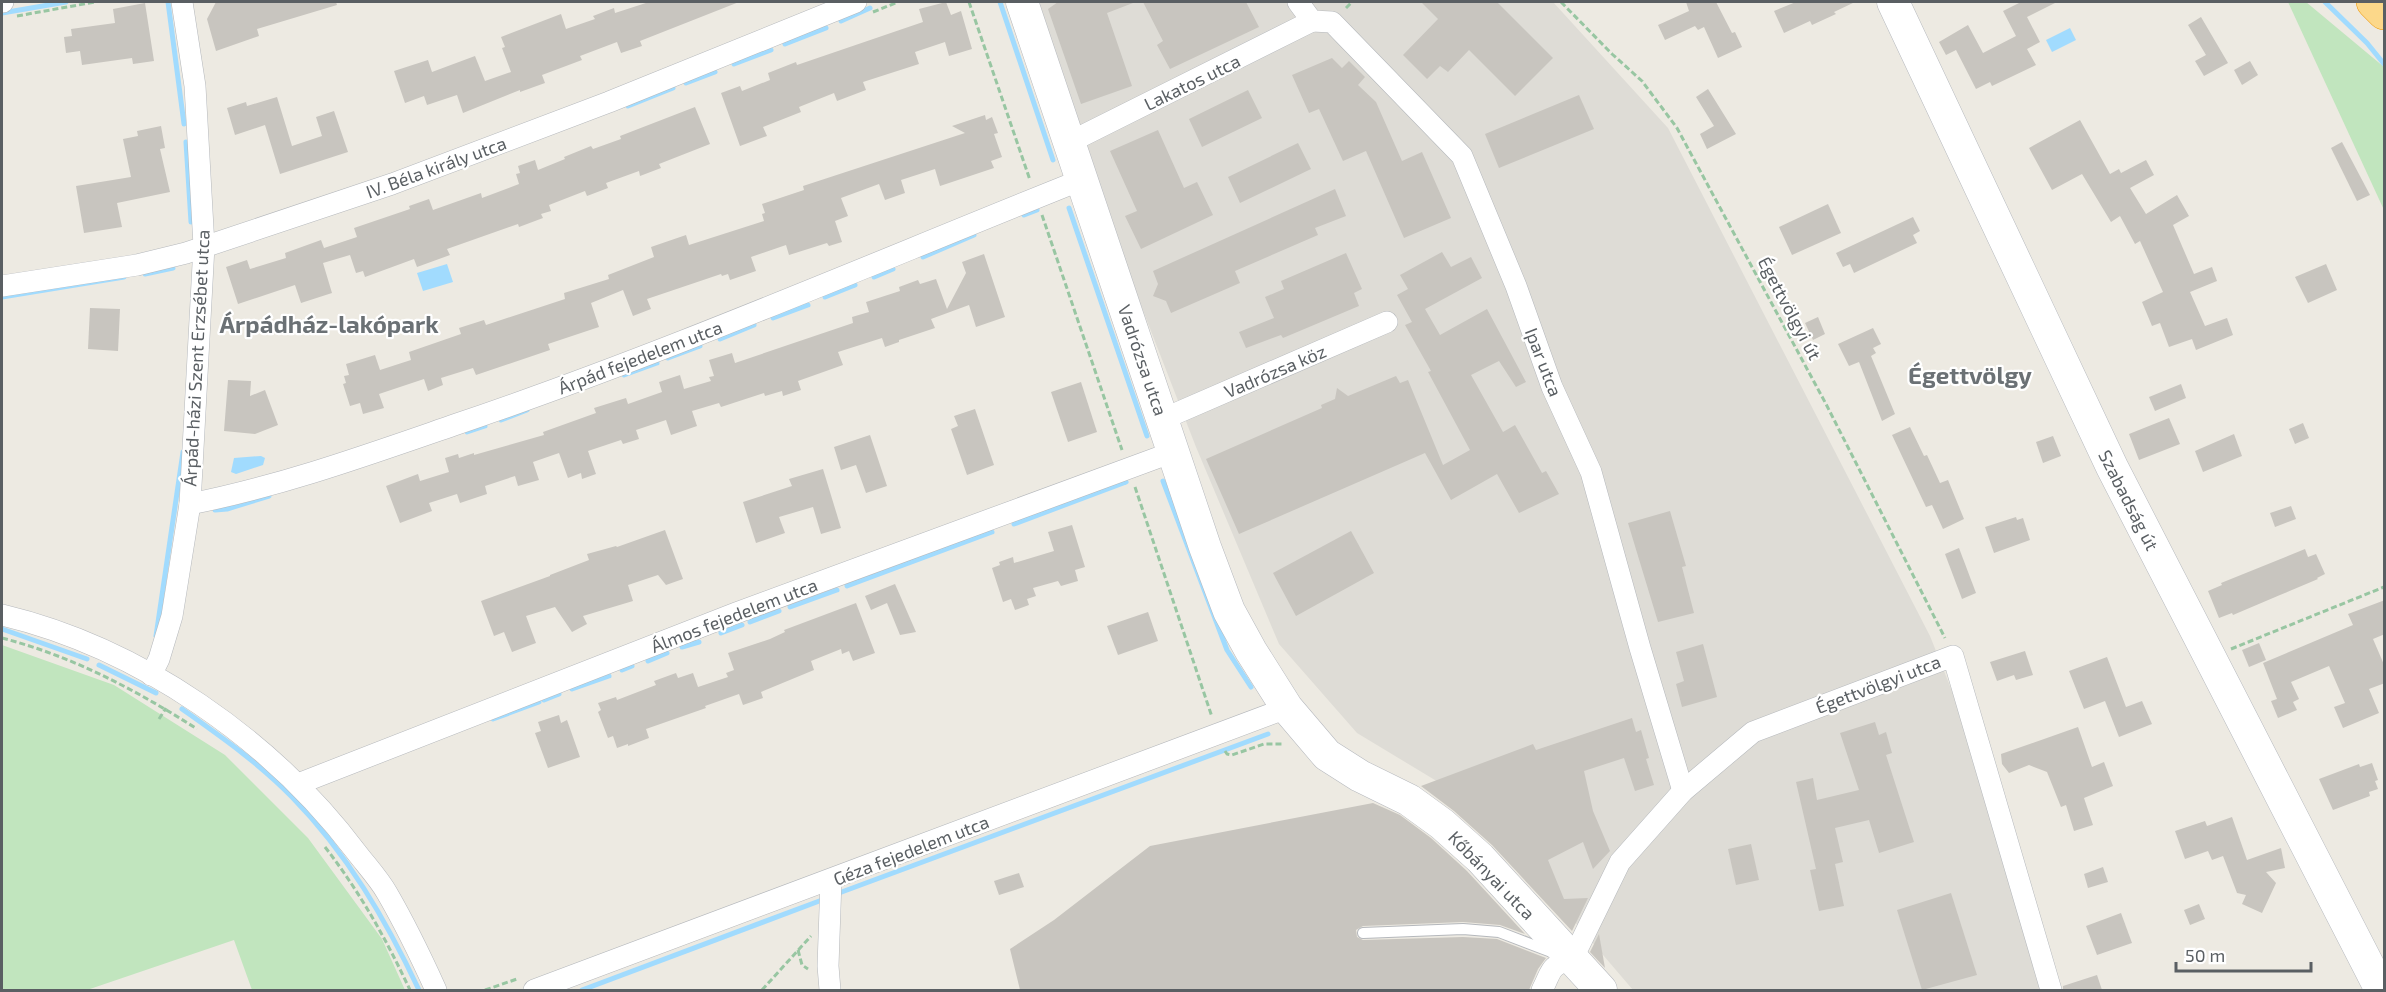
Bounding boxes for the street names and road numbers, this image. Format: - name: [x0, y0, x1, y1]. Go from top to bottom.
- street label: Lakatos utca: [1140, 49, 1244, 115]
- street label: IV. Béla király utca: [363, 131, 509, 203]
- street label: Árpád-házi Szent Erzsébet utca: [178, 229, 214, 487]
- street label: Égettvölgyi út: [1754, 253, 1826, 363]
- street label: Vadrózsa utca: [1114, 302, 1172, 418]
- street label: Árpád fejedelem utca: [555, 316, 725, 398]
- street label: Ipar utca: [1521, 325, 1567, 399]
- street label: Vadrózsa köz: [1221, 340, 1329, 402]
- street label: Szabadság út: [2094, 446, 2164, 554]
- street label: Álmos fejedelem utca: [648, 573, 820, 657]
- street label: Égettvölgyi utca: [1812, 650, 1944, 718]
- street label: Géza fejedelem utca: [830, 810, 992, 890]
- street label: Kőbányai utca: [1444, 826, 1540, 924]

